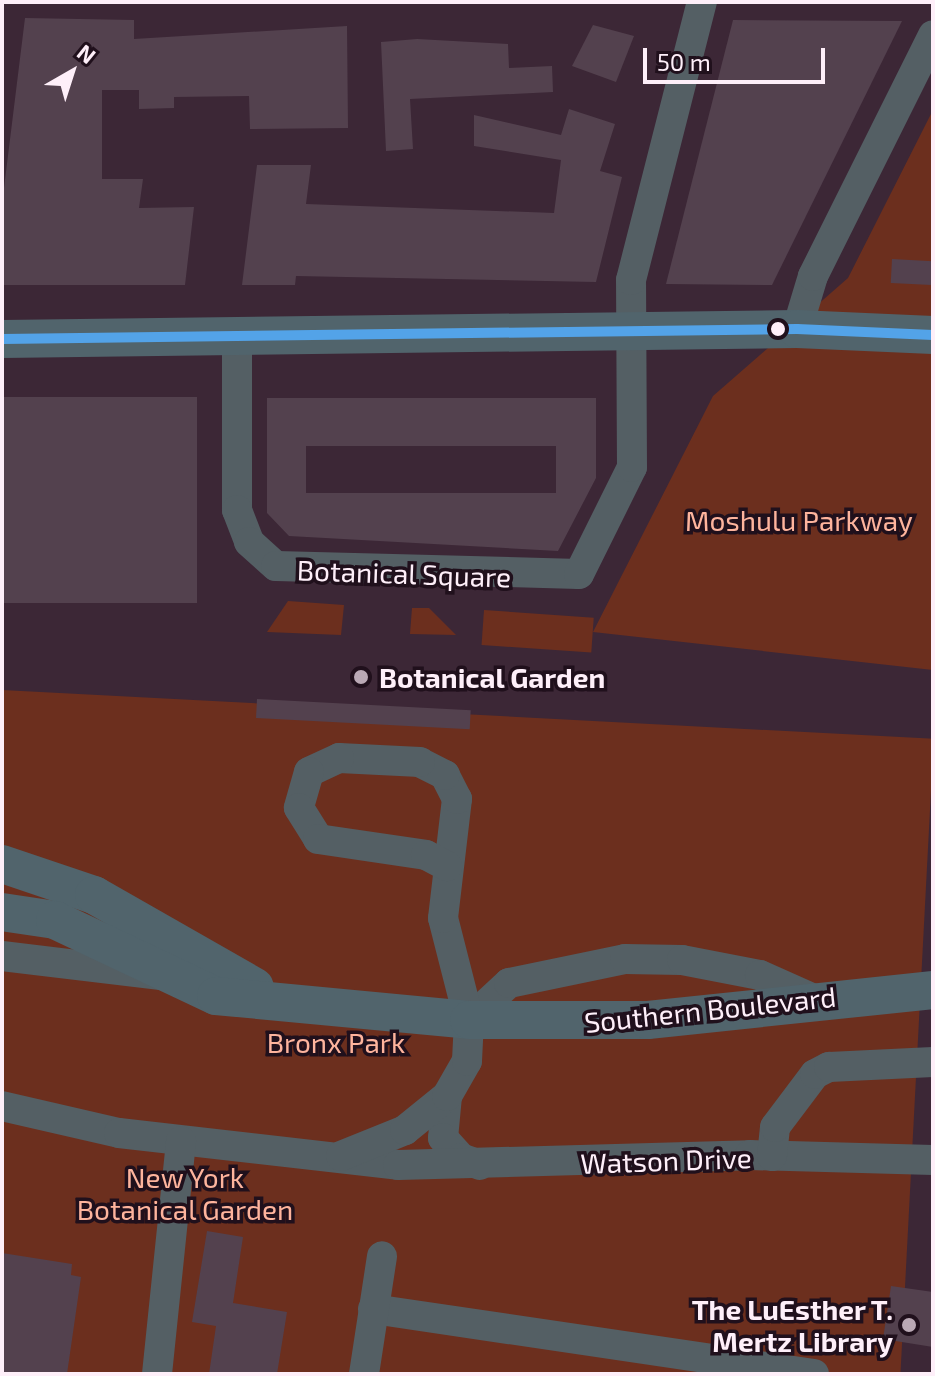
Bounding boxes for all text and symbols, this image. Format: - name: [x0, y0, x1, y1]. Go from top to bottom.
- north arrow: [32, 32, 112, 112]
- scale bar: [647, 32, 829, 82]
- text: N: [73, 38, 101, 68]
- text: 50 m: [657, 47, 711, 76]
- unlabelled marker: [770, 321, 786, 337]
- park label: Moshulu Parkway: [685, 503, 913, 537]
- street label: Botanical Square: [296, 552, 512, 594]
- place label: Botanical Garden: [379, 660, 606, 694]
- marker: Botanical Garden: [350, 666, 372, 688]
- street label: Southern Boulevard: [583, 979, 837, 1039]
- park label: Bronx Park: [267, 1025, 405, 1059]
- street label: Watson Drive: [580, 1140, 752, 1180]
- park label: New York Botanical Garden: [76, 1160, 294, 1226]
- place label: The LuEsther T. Mertz Library: [691, 1292, 893, 1358]
- marker: The LuEsther T. Mertz Library: [900, 1316, 918, 1334]

